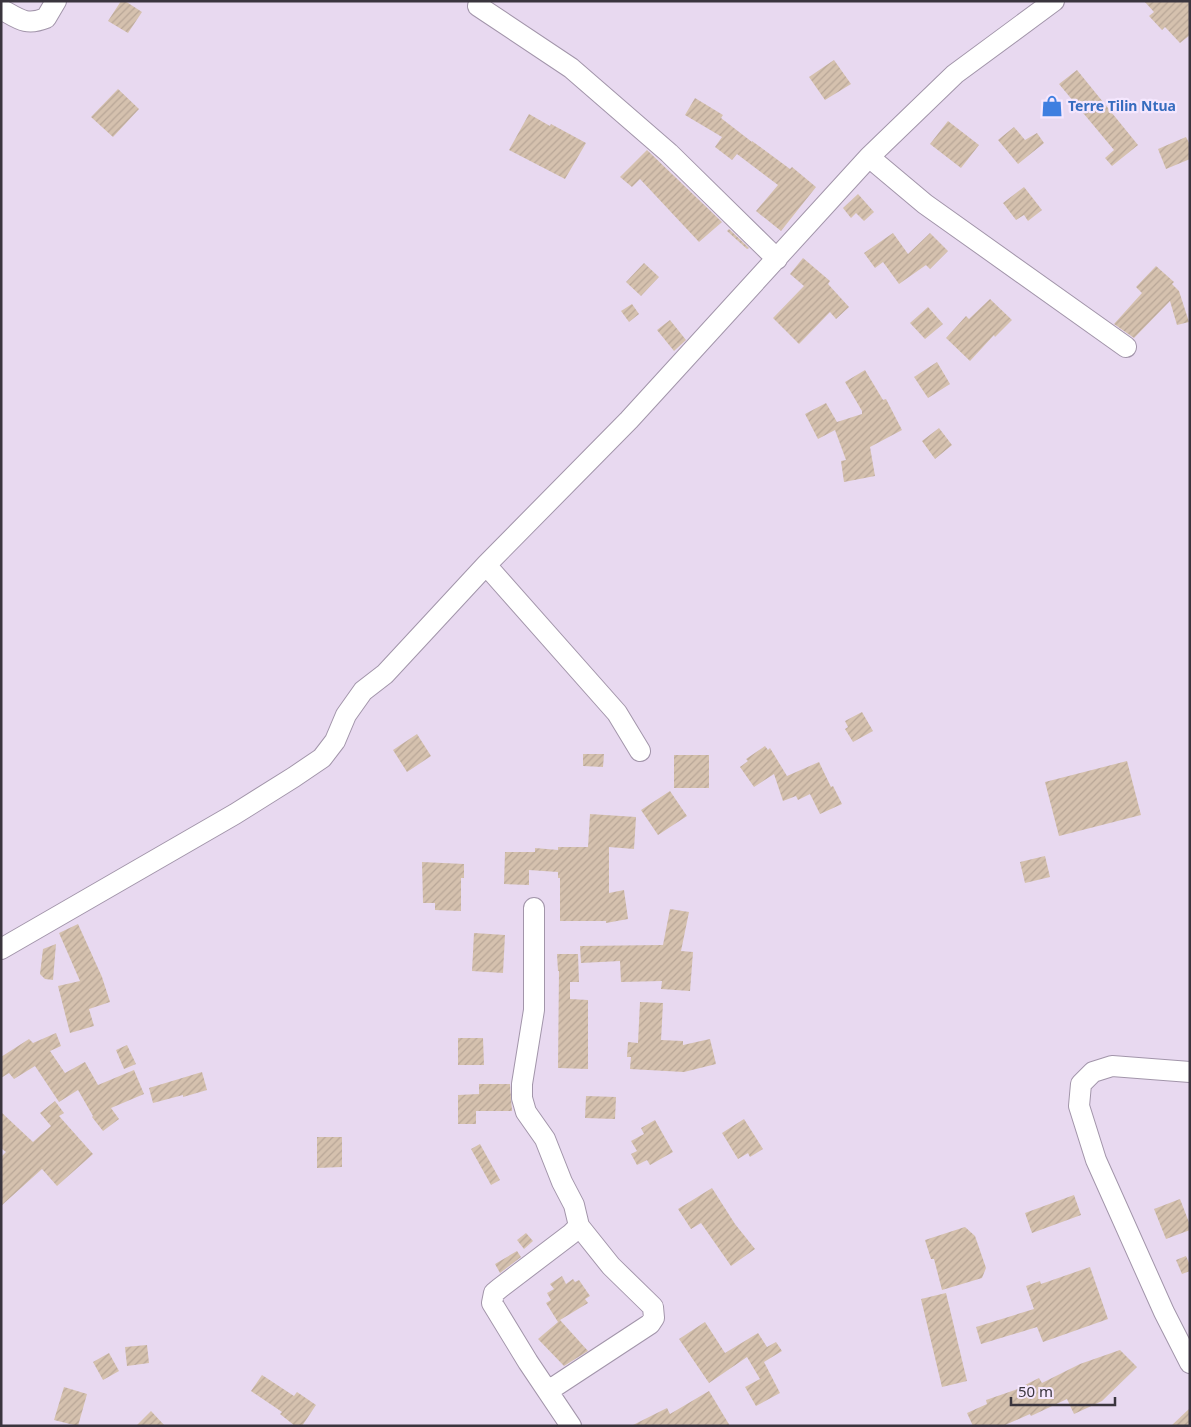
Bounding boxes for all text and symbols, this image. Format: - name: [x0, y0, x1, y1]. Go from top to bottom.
- shop icon: Terre Tilin Ntua: [1039, 93, 1065, 119]
- place label: Terre Tilin Ntua: [1068, 96, 1176, 115]
- scale bar: [1011, 1374, 1115, 1406]
- text: 50 m: [1018, 1381, 1053, 1401]

